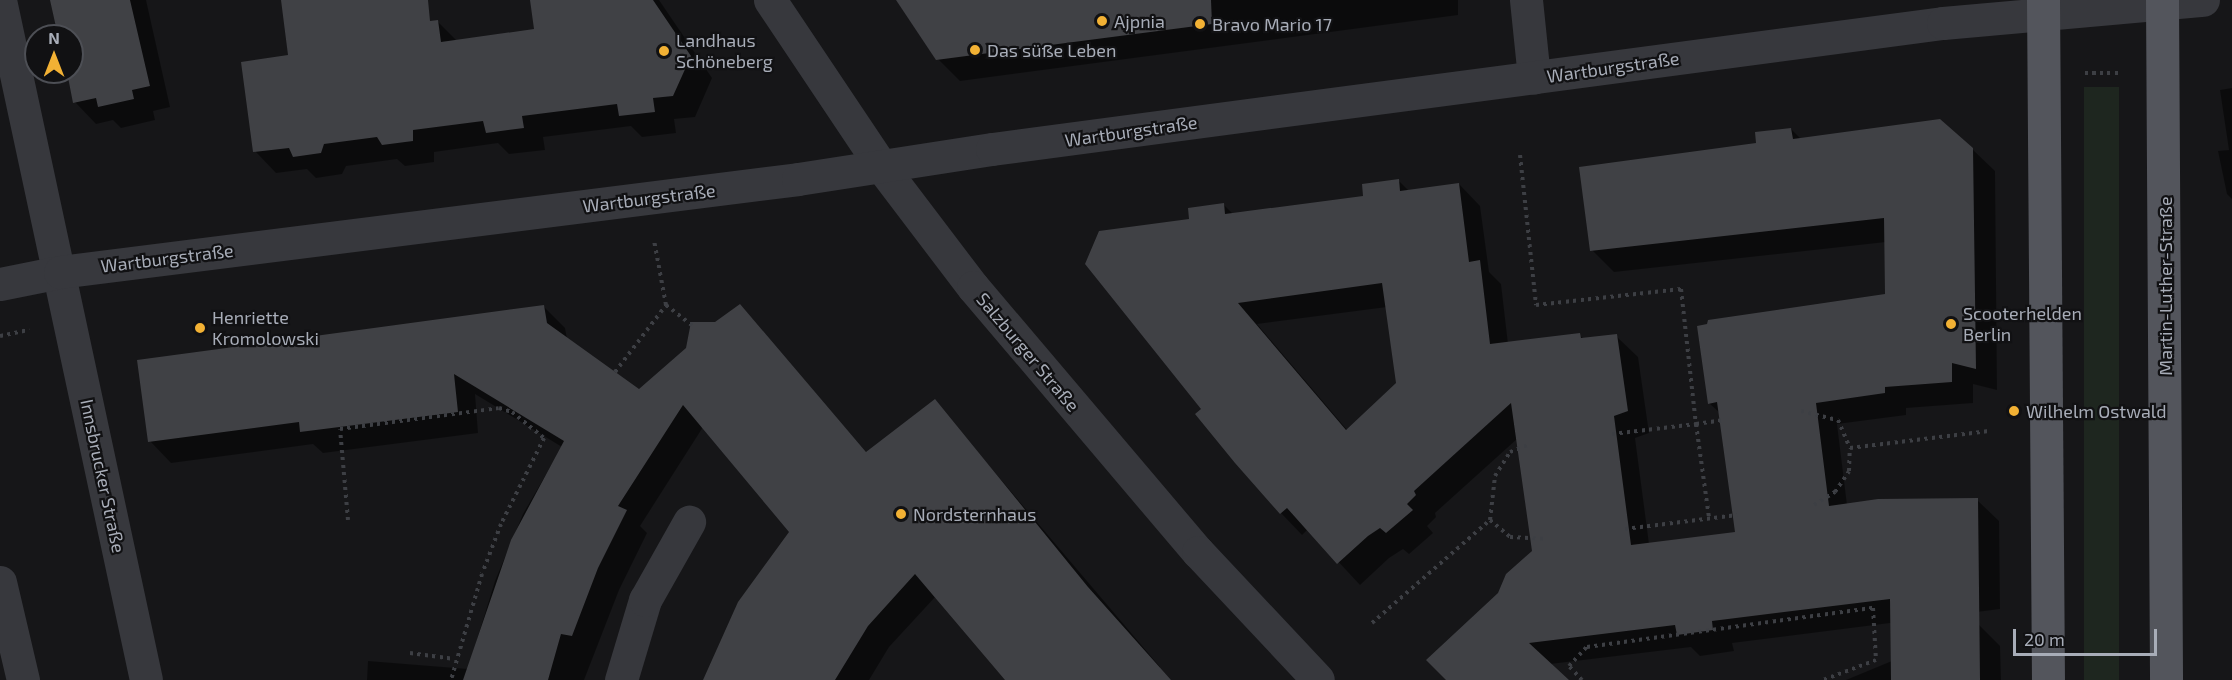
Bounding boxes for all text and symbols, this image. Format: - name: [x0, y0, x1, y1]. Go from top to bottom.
- place label: Ajpnia: [1114, 10, 1165, 32]
- place label: Bravo Mario 17: [1212, 13, 1332, 35]
- marker: Ajpnia: [1095, 14, 1109, 28]
- marker: Bravo Mario 17: [1193, 17, 1207, 31]
- north arrow: [24, 24, 84, 84]
- text: N: [48, 28, 60, 47]
- place label: Landhaus Schöneberg: [676, 30, 773, 72]
- place label: Das süße Leben: [987, 39, 1116, 61]
- marker: Das süße Leben: [968, 43, 982, 57]
- marker: Landhaus Schöneberg: [657, 44, 671, 58]
- street label: Wartburgstraße: [1545, 47, 1681, 87]
- street label: Wartburgstraße: [1063, 111, 1199, 151]
- street label: Wartburgstraße: [581, 179, 717, 217]
- street label: Martin-Luther-Straße: [2154, 196, 2176, 376]
- street label: Wartburgstraße: [99, 239, 235, 277]
- street label: Salzburger Straße: [972, 288, 1084, 416]
- place label: Scooterhelden Berlin: [1963, 303, 2082, 346]
- place label: Henriette Kromolowski: [212, 307, 319, 350]
- marker: Scooterhelden Berlin: [1944, 317, 1958, 331]
- marker: Henriette Kromolowski: [193, 321, 207, 335]
- street label: Innsbrucker Straße: [76, 397, 130, 555]
- place label: Wilhelm Ostwald: [2026, 400, 2166, 422]
- marker: Wilhelm Ostwald: [2007, 404, 2021, 418]
- place label: Nordsternhaus: [913, 503, 1036, 525]
- marker: Nordsternhaus: [894, 507, 908, 521]
- scale bar: [2016, 617, 2160, 655]
- text: 20 m: [2024, 628, 2065, 650]

